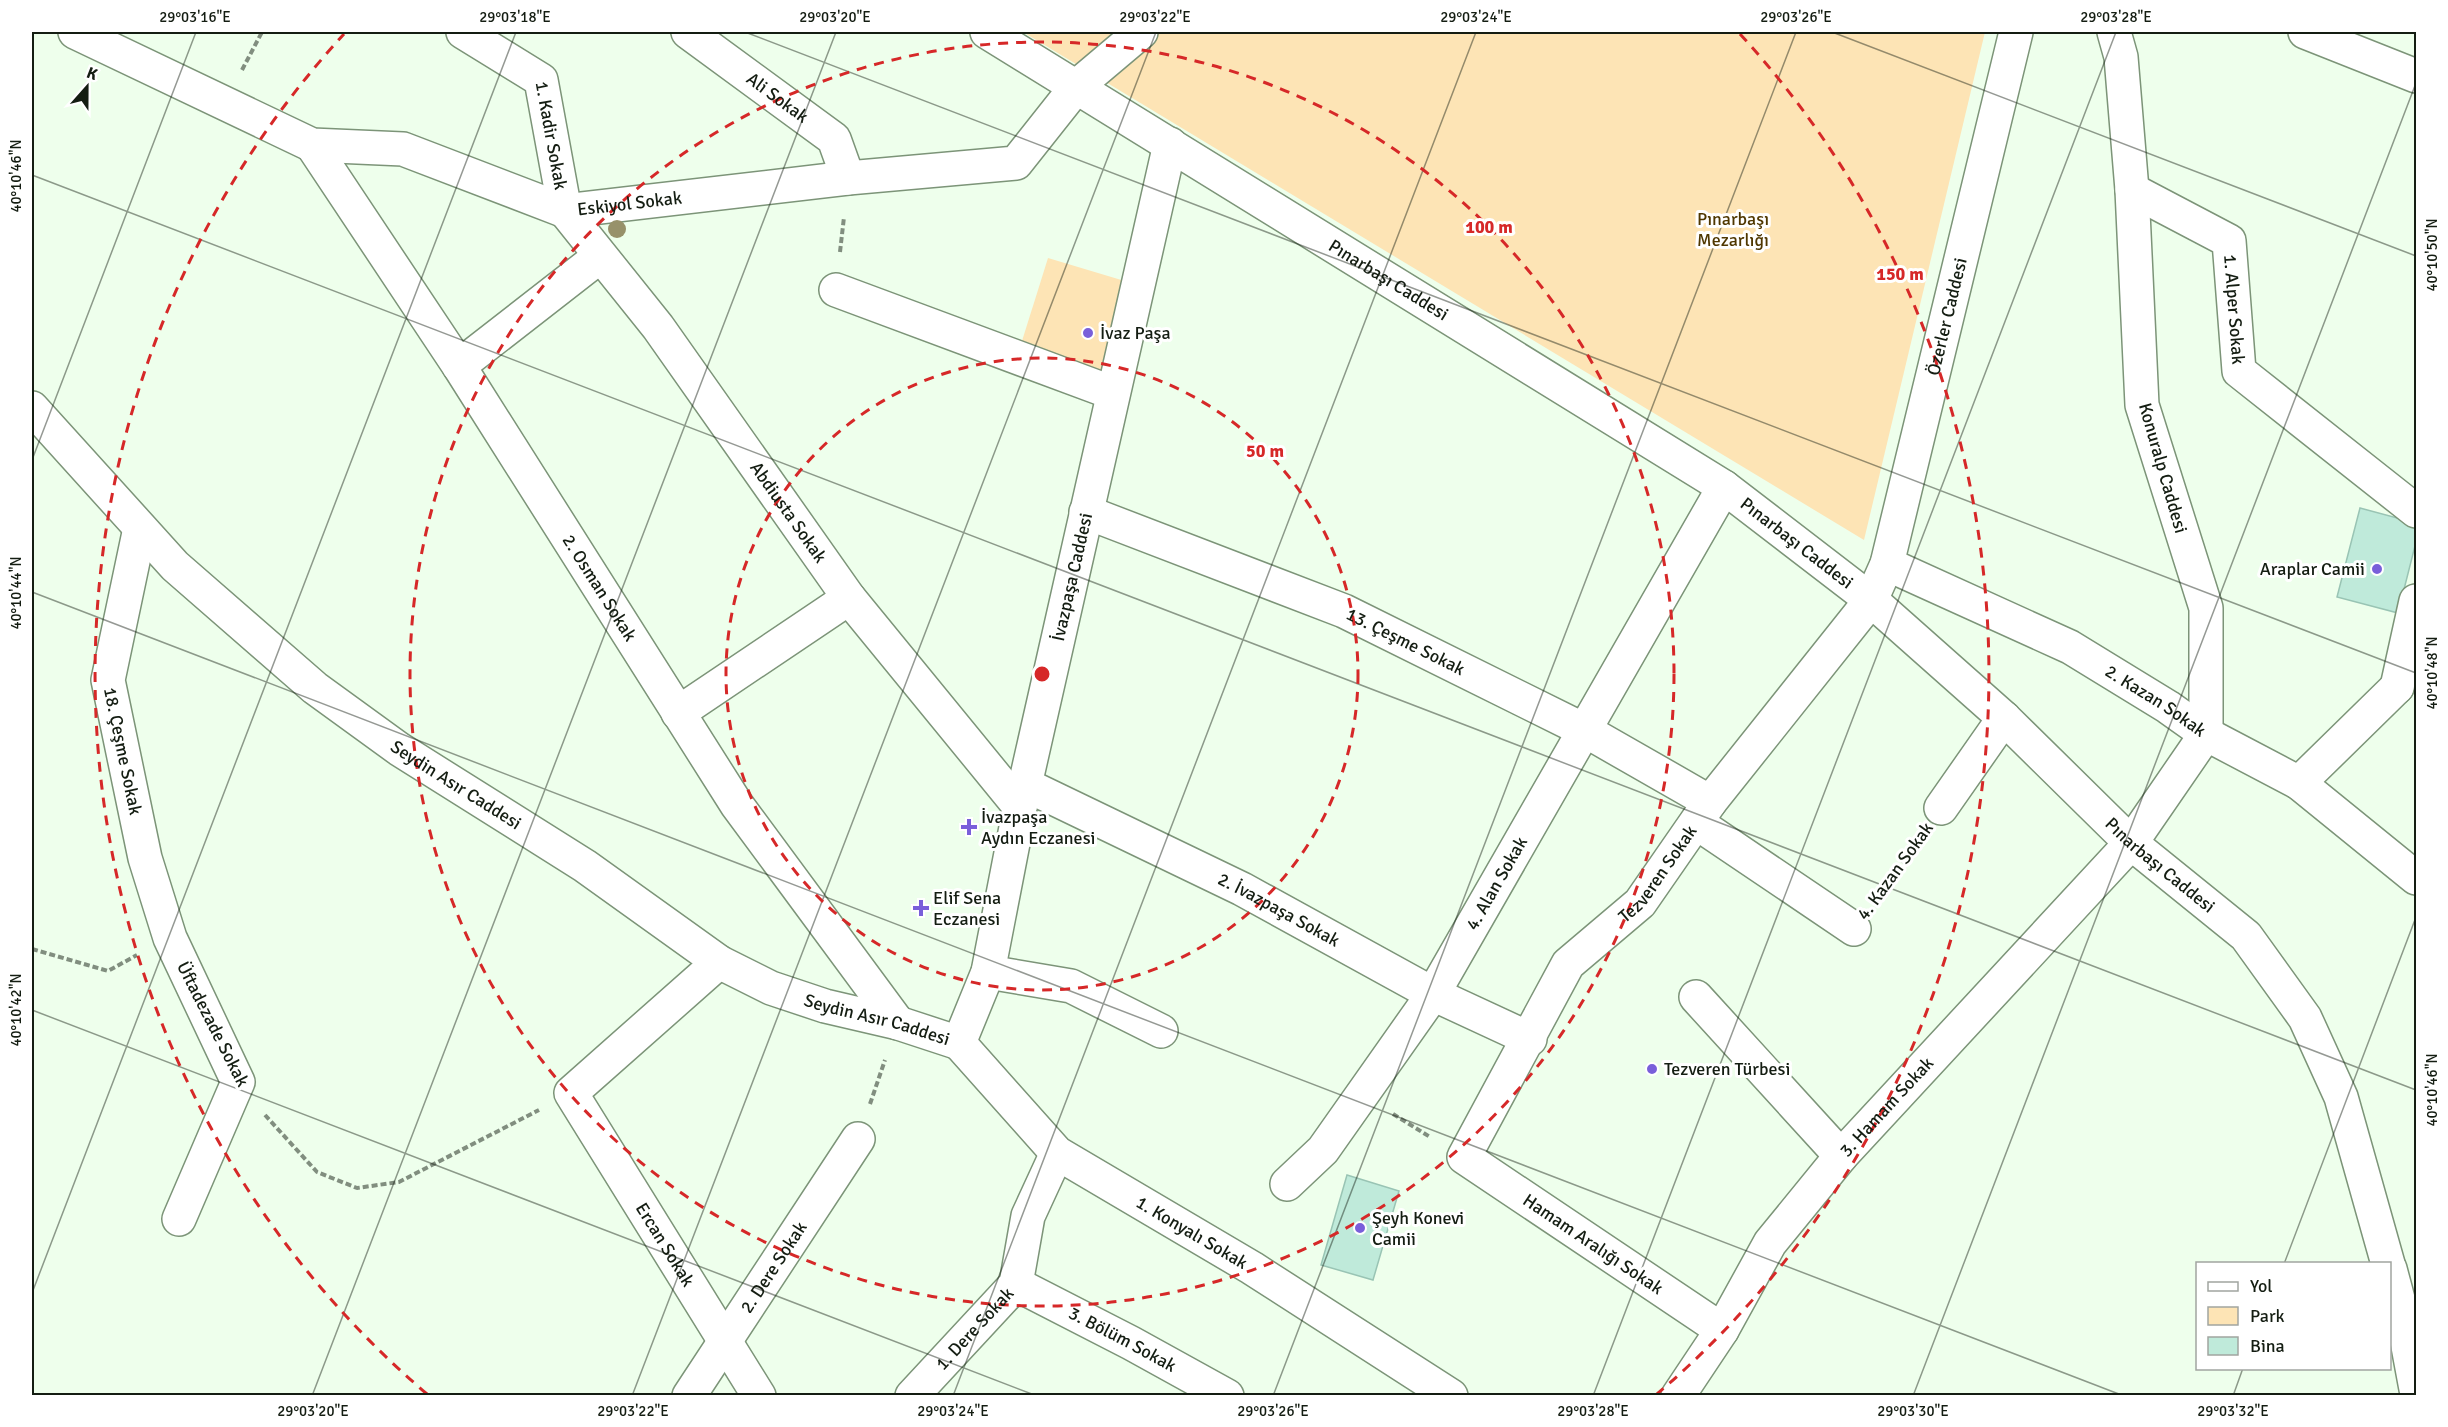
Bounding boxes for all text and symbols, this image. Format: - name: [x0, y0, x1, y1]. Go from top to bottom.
- text: 29°03'16"E: [159, 8, 231, 26]
- text: 29°03'18"E: [479, 8, 551, 26]
- text: 29°03'20"E: [799, 8, 871, 26]
- text: 29°03'22"E: [1119, 8, 1191, 26]
- text: 29°03'24"E: [1440, 8, 1512, 26]
- text: 29°03'26"E: [1760, 8, 1832, 26]
- text: 29°03'28"E: [2080, 8, 2152, 26]
- north arrow: [57, 57, 117, 117]
- text: K: [84, 63, 100, 85]
- street label: Ali Sokak: [742, 68, 813, 128]
- street label: 1. Kadir Sokak: [530, 80, 572, 191]
- text: 40°10'46"N: [7, 139, 25, 213]
- street label: Eskiyol Sokak: [576, 186, 683, 220]
- park label: Pınarbaşı Mezarlığı: [1697, 208, 1769, 251]
- text: 100 m: [1465, 216, 1513, 238]
- text: 40°10'50"N: [2423, 218, 2441, 292]
- street label: Pınarbaşı Caddesi: [1325, 235, 1453, 325]
- street label: 1. Alper Sokak: [2219, 253, 2249, 365]
- street label: Özerler Caddesi: [1922, 255, 1972, 378]
- text: 150 m: [1876, 263, 1924, 285]
- place label: İvaz Paşa: [1100, 322, 1171, 344]
- marker: İvaz Paşa: [1081, 326, 1095, 340]
- street label: Konuralp Caddesi: [2134, 400, 2192, 536]
- text: 50 m: [1246, 440, 1284, 462]
- street label: Abdiusta Sokak: [745, 457, 832, 567]
- street label: Pınarbaşı Caddesi: [1736, 493, 1858, 593]
- street label: İvazpaşa Caddesi: [1047, 511, 1097, 643]
- street label: 2. Osman Sokak: [558, 530, 641, 645]
- text: 40°10'44"N: [7, 556, 25, 630]
- place label: Araplar Camii: [2260, 558, 2365, 580]
- marker: Araplar Camii: [2370, 562, 2384, 576]
- street label: 13. Çeşme Sokak: [1343, 603, 1469, 680]
- text: 40°10'48"N: [2423, 636, 2441, 710]
- street label: 2. Kazan Sokak: [2101, 660, 2210, 742]
- centre of rings: [1032, 664, 1052, 684]
- street label: 18. Çeşme Sokak: [99, 685, 147, 817]
- street label: Seydin Asır Caddesi: [386, 736, 526, 834]
- place label: İvazpaşa Aydın Eczanesi: [981, 806, 1095, 849]
- street label: Pınarbaşı Caddesi: [2100, 813, 2219, 918]
- street label: 4. Kazan Sokak: [1852, 818, 1938, 924]
- marker: İvazpaşa Aydın Eczanesi: [962, 820, 976, 834]
- street label: Tezveren Sokak: [1614, 821, 1702, 927]
- street label: 4. Alan Sokak: [1461, 833, 1532, 934]
- street label: 2. İvazpaşa Sokak: [1214, 868, 1344, 952]
- place label: Elif Sena Eczanesi: [933, 887, 1001, 930]
- marker: Elif Sena Eczanesi: [914, 901, 928, 915]
- street label: Üftadezade Sokak: [172, 958, 254, 1090]
- text: 40°10'42"N: [7, 973, 25, 1047]
- street label: Seydin Asır Caddesi: [801, 989, 953, 1050]
- street label: 3. Hamam Sokak: [1835, 1052, 1938, 1161]
- text: 40°10'46"N: [2423, 1053, 2441, 1127]
- place label: Tezveren Türbesi: [1664, 1058, 1790, 1080]
- marker: Tezveren Türbesi: [1645, 1062, 1659, 1076]
- street label: Hamam Aralığı Sokak: [1519, 1189, 1667, 1299]
- street label: 1. Konyalı Sokak: [1132, 1191, 1252, 1274]
- street label: Ercan Sokak: [631, 1199, 699, 1291]
- place label: Şeyh Konevi Camii: [1372, 1207, 1464, 1250]
- street label: 2. Dere Sokak: [736, 1217, 812, 1317]
- marker: Şeyh Konevi Camii: [1353, 1221, 1367, 1235]
- legend: [2196, 1262, 2391, 1370]
- text: Yol: [2250, 1275, 2273, 1297]
- street label: 1. Dere Sokak: [931, 1283, 1018, 1375]
- street label: 3. Bölüm Sokak: [1065, 1302, 1180, 1377]
- text: Park: [2250, 1305, 2285, 1327]
- text: Bina: [2250, 1335, 2285, 1357]
- text: 29°03'20"E: [277, 1402, 349, 1420]
- text: 29°03'22"E: [597, 1402, 669, 1420]
- text: 29°03'24"E: [917, 1402, 989, 1420]
- text: 29°03'26"E: [1237, 1402, 1309, 1420]
- text: 29°03'28"E: [1557, 1402, 1629, 1420]
- text: 29°03'30"E: [1877, 1402, 1949, 1420]
- text: 29°03'32"E: [2197, 1402, 2269, 1420]

